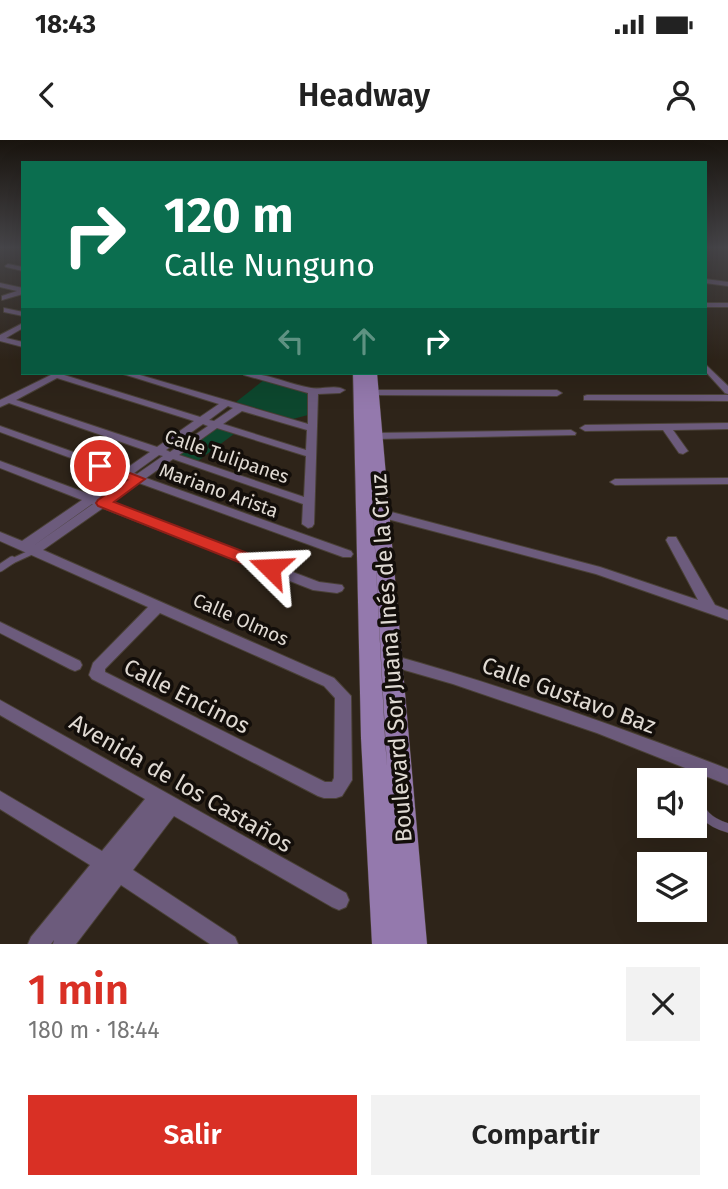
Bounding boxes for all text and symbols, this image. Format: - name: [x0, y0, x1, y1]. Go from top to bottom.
- text: 18:43: [35, 9, 96, 40]
- icon: back: [28, 76, 66, 114]
- text: Headway: [298, 76, 430, 114]
- icon: person: [662, 76, 700, 114]
- text: 120 m: [164, 186, 294, 245]
- icon: right: [49, 189, 140, 280]
- text: Calle Nunguno: [164, 246, 375, 284]
- icon: left: [272, 322, 310, 360]
- icon: ahead: [345, 322, 383, 360]
- icon: right: [418, 322, 456, 360]
- street label: Calle Tulipanes: [162, 424, 292, 489]
- pin: [70, 436, 130, 496]
- icon: arrive: [81, 447, 119, 485]
- street label: Mariano Arista: [156, 458, 281, 523]
- street label: Boulevard Sor Juana Inés de la Cruz: [364, 473, 418, 843]
- position arrow: [233, 531, 307, 605]
- street label: Calle Olmos: [190, 588, 292, 651]
- street label: Calle Gustavo Baz: [478, 651, 660, 739]
- street label: Calle Encinos: [119, 652, 255, 740]
- street label: Avenida de los Castaños: [65, 708, 297, 858]
- map controls: [637, 768, 707, 922]
- button: sound: [637, 768, 707, 838]
- button: layers: [637, 852, 707, 922]
- text: 1 min: [28, 965, 129, 1015]
- button: close: [626, 967, 700, 1041]
- text: 180 m · 18:44: [28, 1016, 160, 1044]
- button: Salir: [28, 1095, 357, 1175]
- button: Compartir: [371, 1095, 700, 1175]

